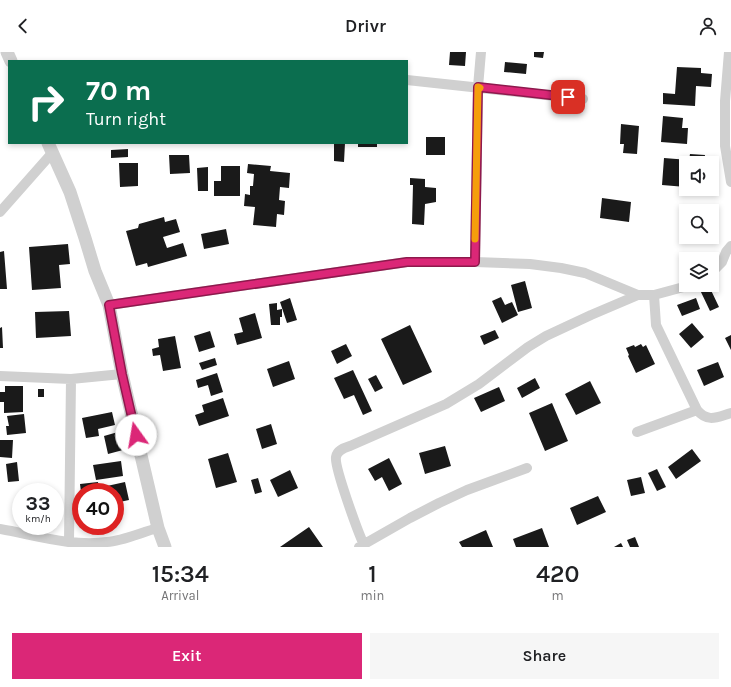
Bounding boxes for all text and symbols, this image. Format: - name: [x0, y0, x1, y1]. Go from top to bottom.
- icon: back: [12, 15, 34, 37]
- text: Drivr: [345, 15, 386, 37]
- icon: person: [697, 15, 719, 37]
- text: 70 m: [86, 74, 151, 107]
- icon: right: [20, 76, 72, 128]
- pin: [551, 80, 585, 114]
- icon: arrive: [557, 86, 579, 108]
- text: Turn right: [86, 108, 166, 130]
- map controls: [679, 156, 719, 292]
- button: sound: [679, 156, 719, 196]
- button: search: [679, 204, 719, 244]
- button: layers: [679, 252, 719, 292]
- position arrow: [115, 414, 157, 456]
- speed limit sign: 40: [72, 483, 124, 535]
- text: 33: [26, 492, 50, 515]
- text: km/h: [25, 513, 51, 525]
- text: 15:34: [152, 560, 209, 588]
- text: 1: [368, 560, 377, 588]
- text: 420: [536, 560, 579, 588]
- text: Arrival: [161, 588, 199, 603]
- text: min: [361, 588, 384, 603]
- text: m: [552, 588, 564, 603]
- button: Exit: [12, 633, 362, 679]
- button: Share: [370, 633, 719, 679]

